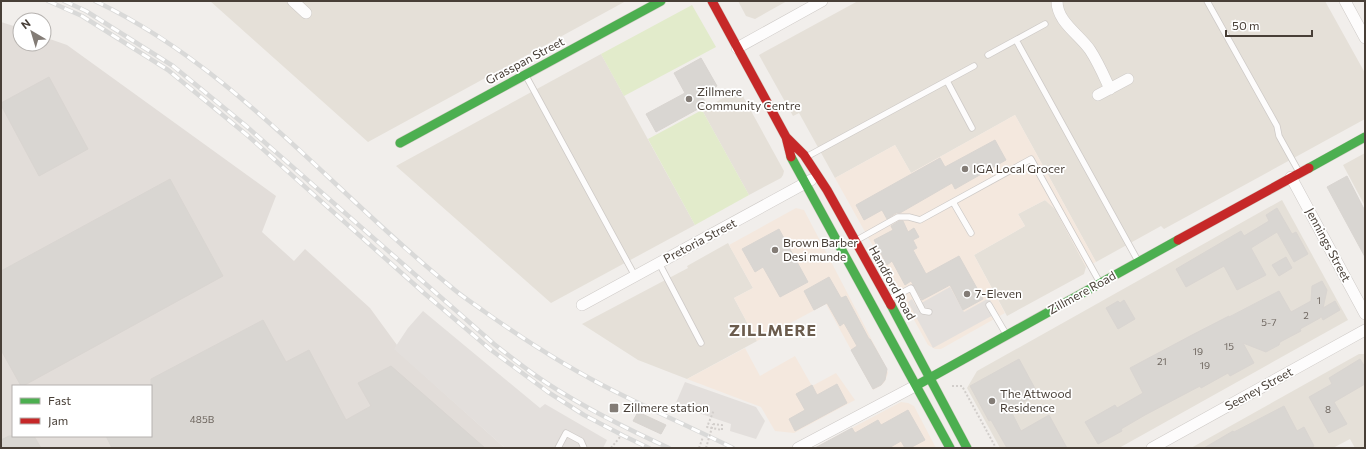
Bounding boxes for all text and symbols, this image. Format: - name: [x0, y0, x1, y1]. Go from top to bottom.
- north arrow: [12, 12, 52, 52]
- scale bar: [1226, 12, 1312, 38]
- text: N: [18, 16, 33, 31]
- text: 50 m: [1232, 18, 1260, 32]
- street label: Grasspan Street: [483, 33, 566, 87]
- place label: Zillmere Community Centre: [697, 84, 801, 112]
- marker: Zillmere Community Centre: [684, 94, 694, 104]
- place label: IGA Local Grocer: [973, 161, 1065, 175]
- marker: IGA Local Grocer: [960, 164, 970, 174]
- street label: Jennings Street: [1303, 205, 1354, 284]
- street label: Pretoria Street: [661, 215, 739, 265]
- place label: Brown Barber Desi munde: [783, 235, 858, 263]
- street label: Handford Road: [867, 243, 919, 322]
- marker: Brown Barber Desi munde: [770, 245, 780, 255]
- street label: Zillmere Road: [1045, 268, 1118, 316]
- place label: 7-Eleven: [975, 286, 1022, 300]
- marker: 7-Eleven: [962, 289, 972, 299]
- house number: 1: [1317, 294, 1321, 306]
- house number: 2: [1303, 309, 1309, 321]
- house number: 5-7: [1261, 316, 1277, 328]
- district label: ZILLMERE: [729, 320, 817, 339]
- house number: 15: [1224, 340, 1234, 352]
- house number: 19: [1193, 345, 1203, 357]
- house number: 21: [1157, 355, 1167, 367]
- house number: 19: [1200, 359, 1210, 371]
- street label: Seeney Street: [1222, 364, 1295, 412]
- legend: [12, 385, 152, 437]
- place label: The Attwood Residence: [1000, 386, 1072, 414]
- text: Fast: [48, 393, 71, 407]
- marker: The Attwood Residence: [987, 396, 997, 406]
- place label: Zillmere station: [623, 400, 709, 414]
- marker: Zillmere station: [608, 402, 620, 414]
- house number: 8: [1325, 403, 1331, 415]
- text: Jam: [48, 413, 68, 428]
- house number: 485B: [190, 413, 215, 425]

